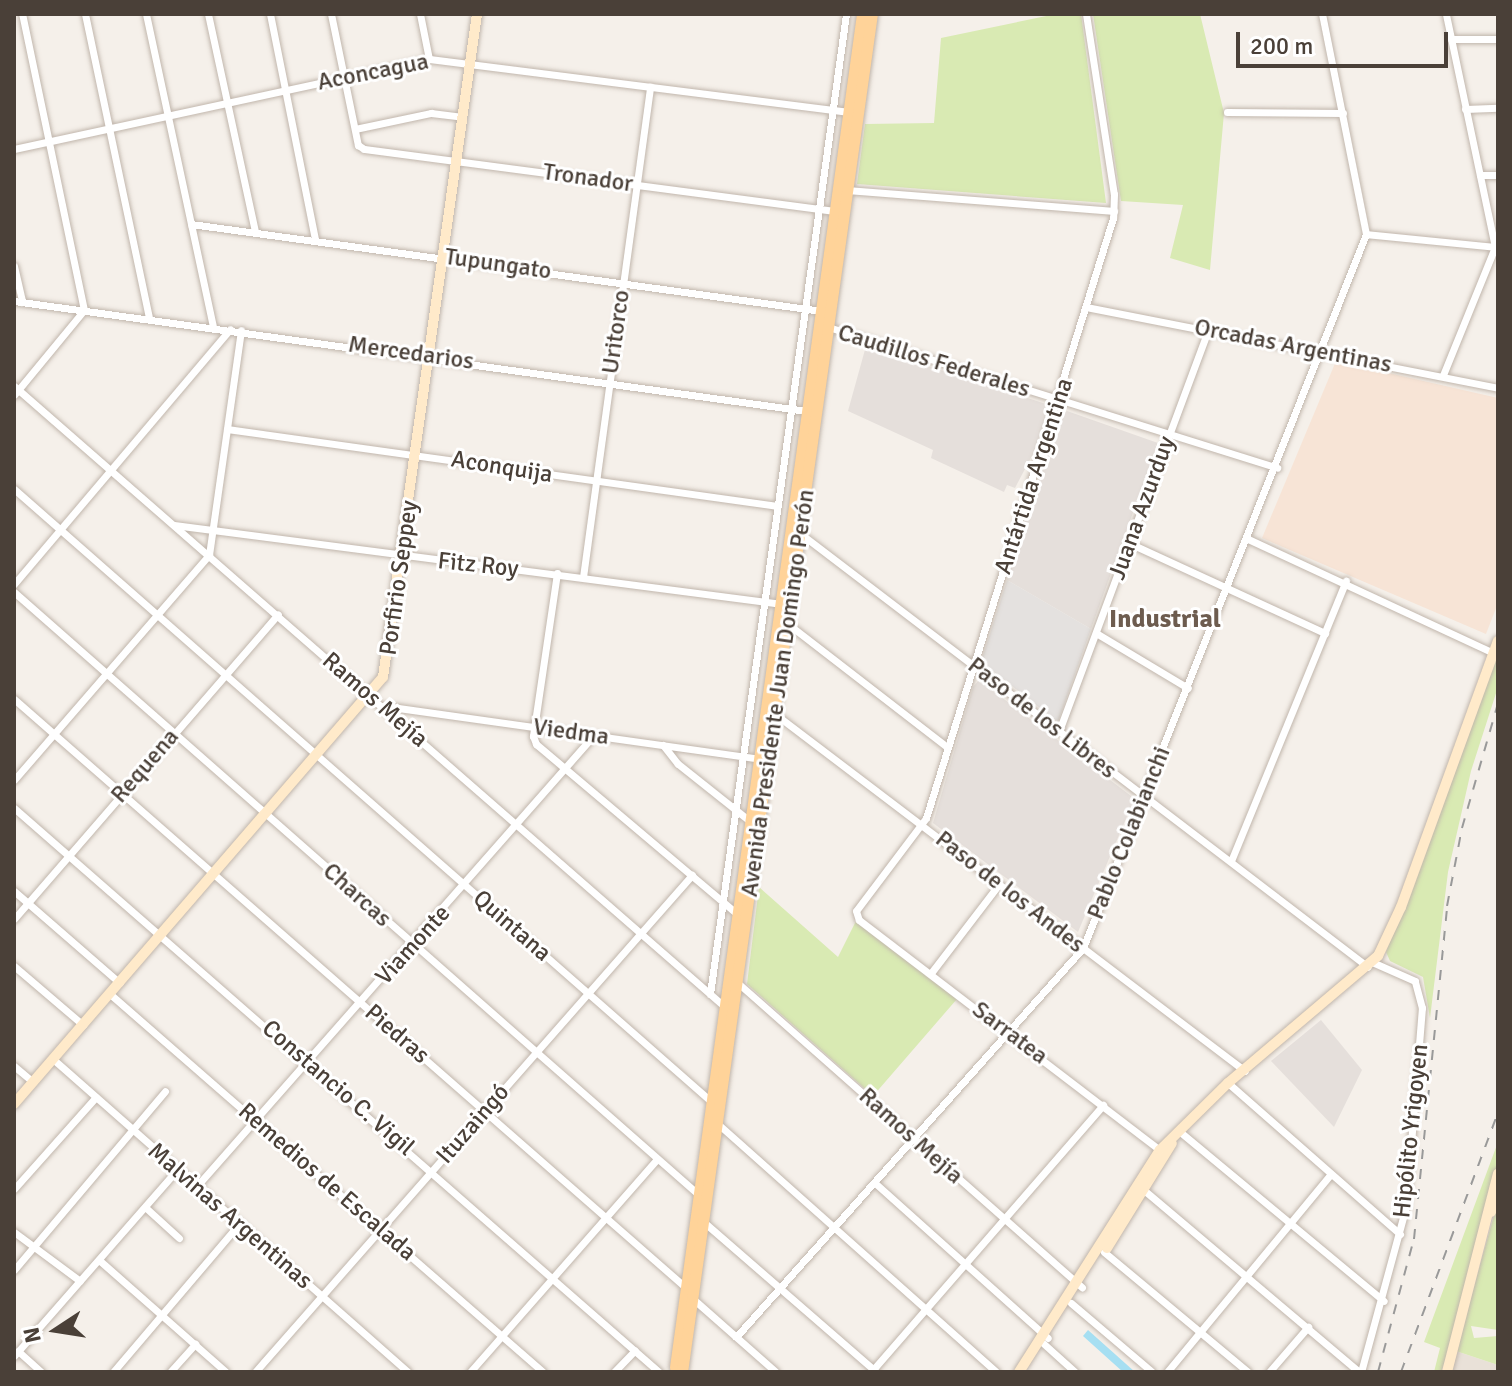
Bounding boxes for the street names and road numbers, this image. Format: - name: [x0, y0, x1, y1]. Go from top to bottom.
- street label: Aconcagua: [315, 47, 431, 97]
- street label: Tronador: [541, 157, 635, 199]
- street label: Tupungato: [443, 242, 553, 286]
- street label: Uritorco: [596, 288, 636, 376]
- street label: Orcadas Argentinas: [1192, 313, 1394, 379]
- street label: Caudillos Federales: [834, 318, 1034, 404]
- street label: Mercedarios: [346, 330, 476, 376]
- street label: Antártida Argentina: [989, 374, 1079, 578]
- street label: Juana Azurduy: [1103, 432, 1181, 584]
- street label: Aconquija: [449, 445, 555, 489]
- street label: Avenida Presidente Juan Domingo Perón: [735, 487, 821, 899]
- street label: Porfirio Seppey: [374, 499, 424, 657]
- street label: Fitz Roy: [436, 546, 520, 584]
- street label: Ramos Mejía: [316, 646, 434, 754]
- street label: Paso de los Libres: [962, 651, 1122, 785]
- street label: Viedma: [531, 712, 611, 752]
- street label: Requena: [105, 723, 185, 809]
- street label: Pablo Colabianchi: [1081, 742, 1177, 924]
- street label: Paso de los Andes: [930, 825, 1090, 959]
- street label: Charcas: [317, 857, 397, 933]
- street label: Quintana: [467, 884, 557, 968]
- street label: Viamonte: [370, 899, 456, 991]
- street label: Sarratea: [966, 995, 1054, 1071]
- street label: Piedras: [359, 998, 435, 1070]
- street label: Constancio C. Vigil: [256, 1014, 420, 1162]
- street label: Hipólito Yrigoyen: [1388, 1042, 1434, 1220]
- street label: Ituzaingó: [431, 1078, 515, 1170]
- street label: Ramos Mejía: [853, 1082, 969, 1190]
- street label: Remedios de Escalada: [232, 1097, 422, 1267]
- street label: Malvinas Argentinas: [142, 1137, 318, 1295]

